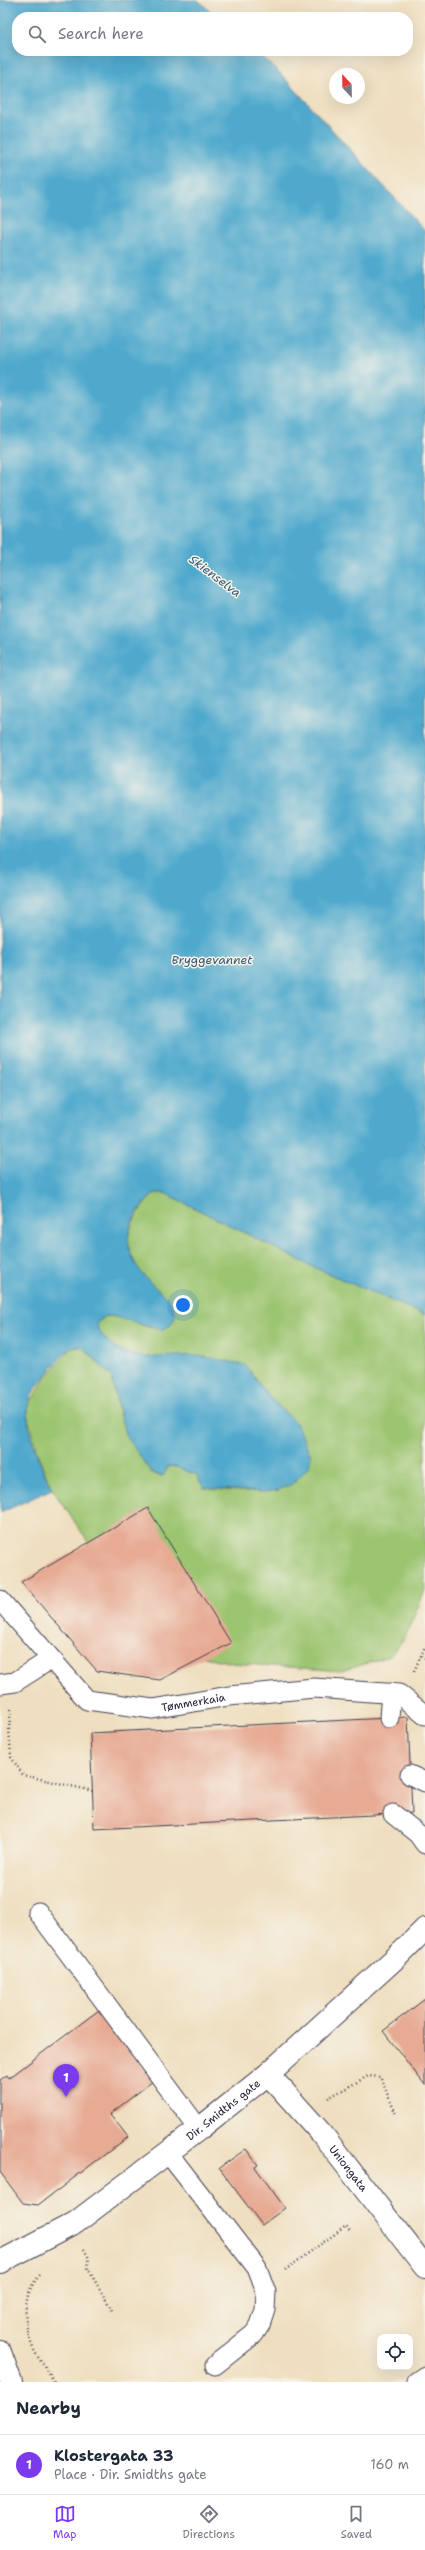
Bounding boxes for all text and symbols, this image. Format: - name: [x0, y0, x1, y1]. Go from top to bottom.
- search box: [12, 12, 413, 56]
- icon: search: [26, 23, 48, 45]
- text: Search here: [58, 24, 144, 44]
- north arrow: [329, 68, 365, 104]
- water label: Skienselva: [186, 551, 244, 601]
- water label: Bryggevannet: [171, 952, 253, 968]
- your location: [173, 1295, 193, 1315]
- street label: Tømmerkaia: [160, 1690, 227, 1715]
- pin: 1: [53, 2064, 79, 2097]
- street label: Dir. Smidths gate: [183, 2076, 264, 2144]
- street label: Uniongata: [325, 2142, 371, 2195]
- map controls: [377, 2334, 413, 2370]
- button: locate: [377, 2334, 413, 2370]
- text: Nearby: [16, 2397, 81, 2419]
- text: Klostergata 33: [54, 2446, 174, 2466]
- text: 1: [26, 2456, 32, 2473]
- text: 160 m: [371, 2456, 409, 2473]
- text: Place · Dir. Smidths gate: [54, 2466, 207, 2483]
- tab: Map: [53, 2503, 77, 2542]
- tab: Directions: [182, 2503, 235, 2542]
- tab: Saved: [341, 2503, 372, 2542]

